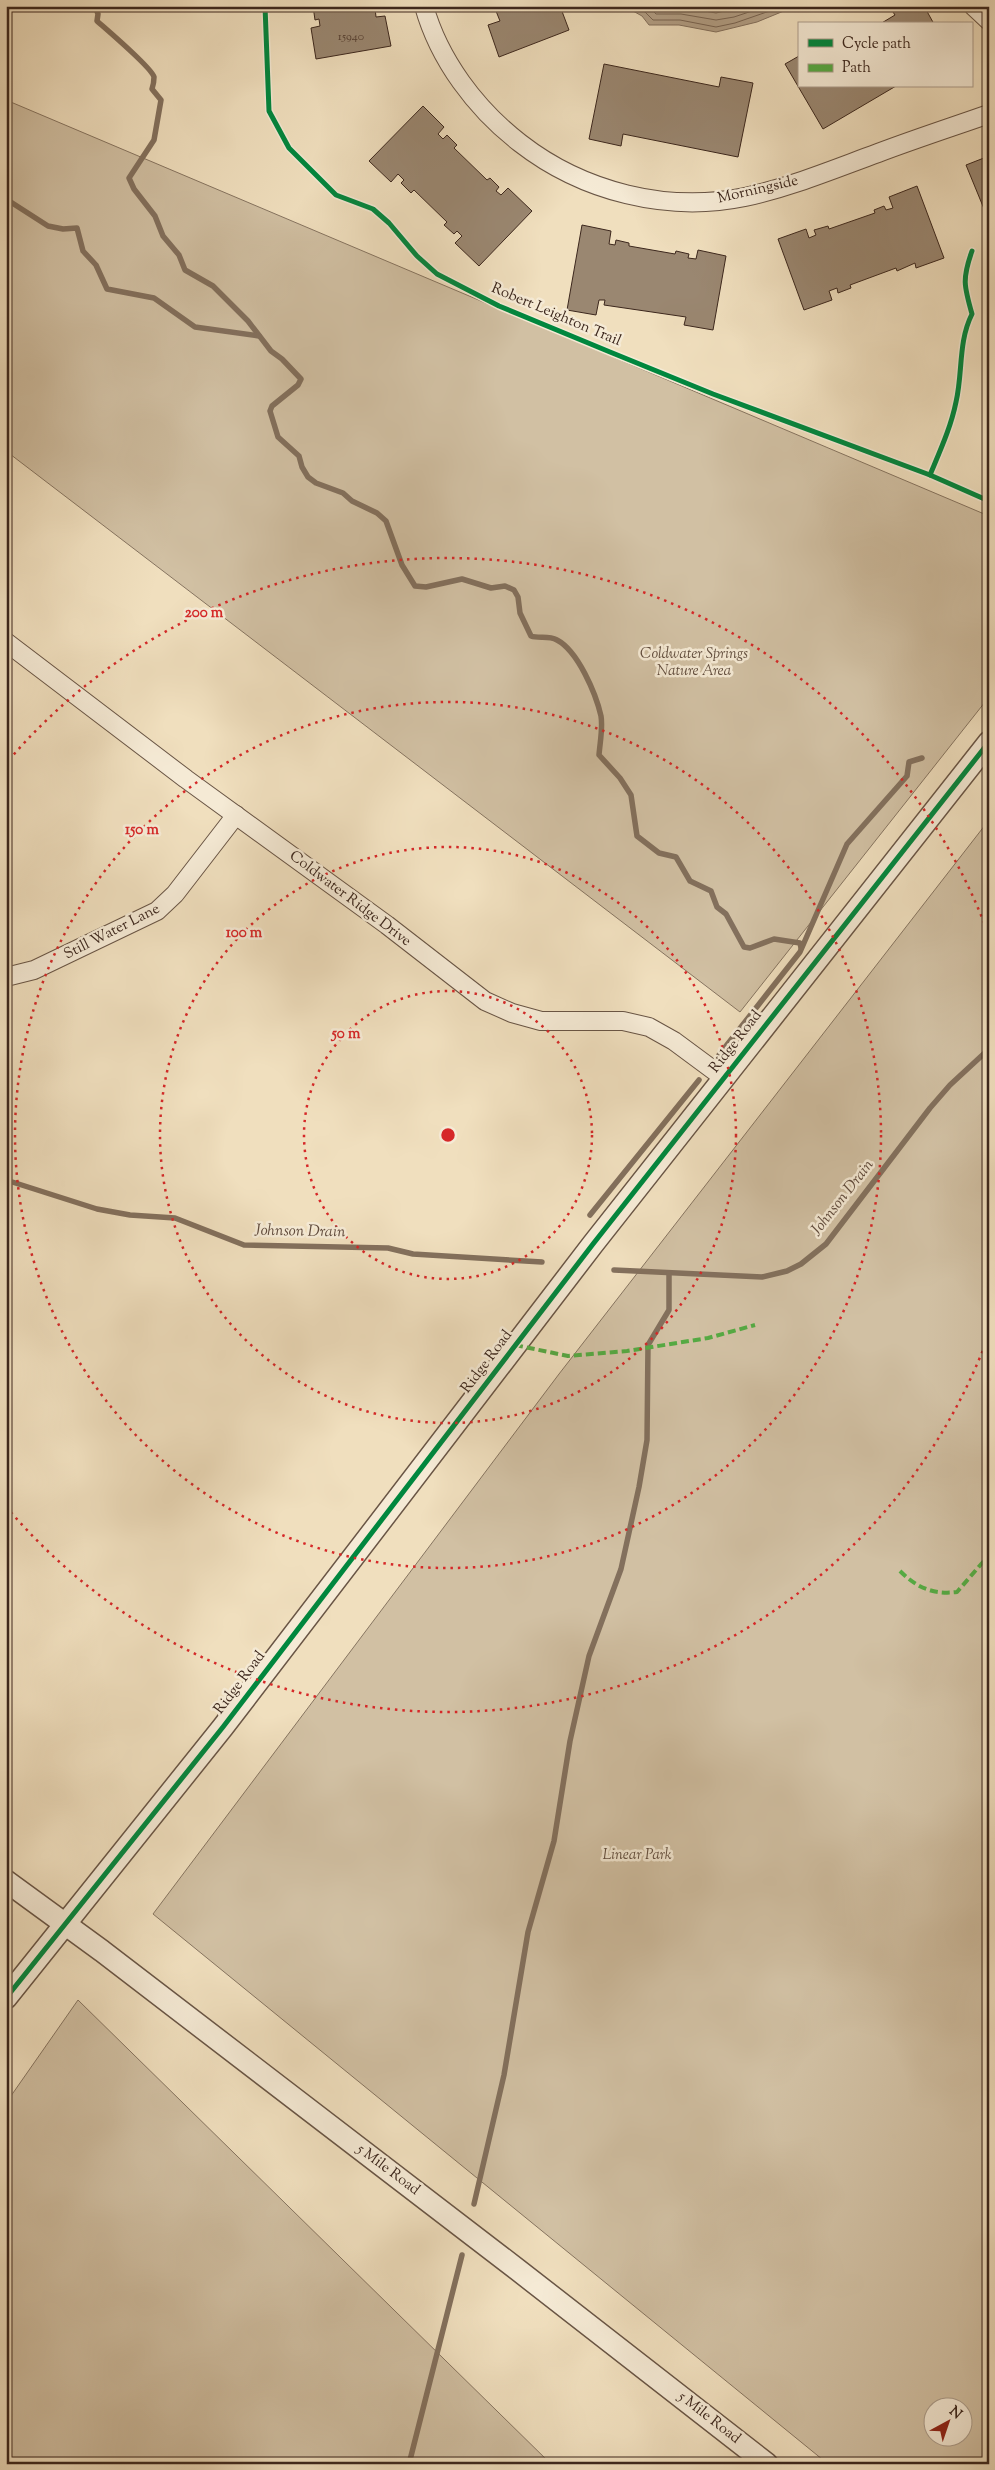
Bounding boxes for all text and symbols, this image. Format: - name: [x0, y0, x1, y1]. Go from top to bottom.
- legend: [798, 22, 972, 88]
- house number: 15940: [338, 28, 364, 46]
- text: Cycle path: [842, 34, 911, 55]
- text: Path: [842, 58, 871, 79]
- street label: Morningside: [716, 171, 800, 209]
- street label: Robert Leighton Trail: [488, 278, 624, 352]
- text: 200 m: [185, 603, 224, 624]
- park label: Coldwater Springs Nature Area: [640, 644, 748, 682]
- text: 150 m: [125, 820, 159, 841]
- street label: Coldwater Ridge Drive: [285, 846, 415, 952]
- street label: Still Water Lane: [60, 899, 164, 965]
- text: 100 m: [226, 923, 263, 944]
- street label: Ridge Road: [705, 1006, 768, 1078]
- text: 50 m: [331, 1024, 361, 1045]
- centre of rings: [439, 1126, 457, 1144]
- water label: Johnson Drain: [805, 1155, 880, 1242]
- water label: Johnson Drain: [253, 1220, 346, 1244]
- street label: Ridge Road: [456, 1326, 518, 1398]
- street label: Ridge Road: [209, 1647, 271, 1719]
- park label: Linear Park: [602, 1845, 672, 1866]
- street label: 5 Mile Road: [351, 2139, 424, 2201]
- street label: 5 Mile Road: [672, 2386, 745, 2449]
- north arrow: [922, 2398, 972, 2448]
- text: N: [944, 2402, 966, 2425]

